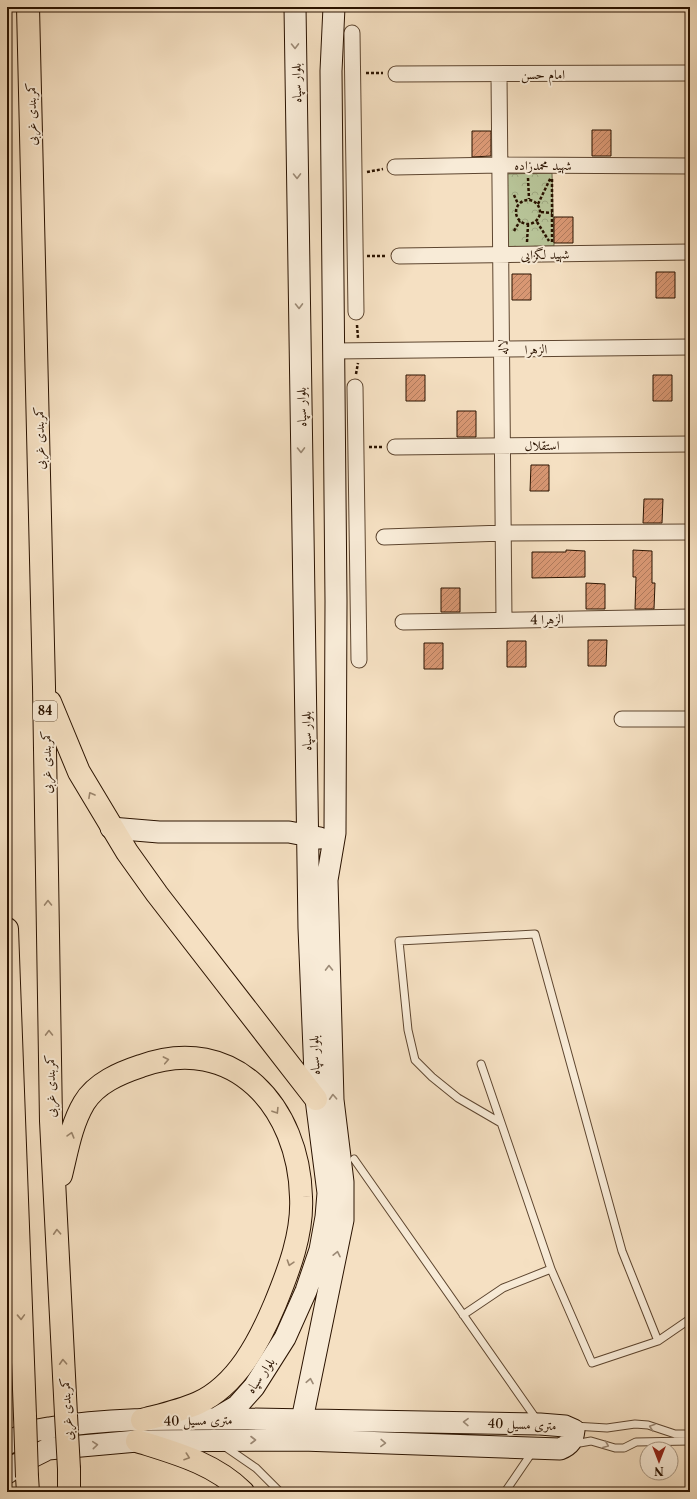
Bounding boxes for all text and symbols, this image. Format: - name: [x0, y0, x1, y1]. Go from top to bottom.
- one-way arrow: [291, 43, 299, 49]
- street label: بلوار سپاه: [288, 63, 306, 103]
- street label: امام حسن: [521, 66, 565, 86]
- street label: کمربندی غربی: [22, 82, 42, 146]
- street label: شهید محمدزاده: [514, 157, 572, 174]
- one-way arrow: [293, 173, 301, 179]
- street label: شهید لگزایی: [520, 246, 570, 263]
- one-way arrow: [295, 303, 303, 309]
- street label: لاله: [494, 339, 510, 355]
- street label: الزهرا: [525, 341, 548, 358]
- street label: بلوار سپاه: [293, 387, 311, 427]
- street label: کمربندی غربی: [30, 406, 50, 470]
- street label: استقلال: [524, 437, 560, 453]
- one-way arrow: [297, 447, 306, 453]
- street label: الزهرا 4: [530, 611, 564, 628]
- road number: 84: [33, 701, 57, 721]
- street label: بلوار سپاه: [298, 711, 316, 751]
- street label: کمربندی غربی: [37, 730, 57, 794]
- one-way arrow: [89, 791, 96, 799]
- one-way arrow: [43, 900, 52, 906]
- one-way arrow: [324, 965, 333, 971]
- one-way arrow: [45, 1030, 54, 1036]
- street label: بلوار سپاه: [305, 1035, 325, 1075]
- street label: کمربندی غربی: [41, 1054, 61, 1118]
- one-way arrow: [163, 1056, 169, 1064]
- one-way arrow: [329, 1094, 337, 1100]
- one-way arrow: [271, 1107, 278, 1114]
- one-way arrow: [66, 1132, 75, 1139]
- one-way arrow: [52, 1229, 61, 1235]
- one-way arrow: [332, 1251, 341, 1257]
- one-way arrow: [287, 1259, 295, 1266]
- one-way arrow: [17, 1315, 25, 1321]
- street label: بلوار سپاه: [242, 1354, 280, 1397]
- one-way arrow: [59, 1359, 68, 1365]
- street label: کمربندی غربی: [56, 1377, 78, 1441]
- one-way arrow: [305, 1378, 314, 1385]
- street label: 40 متری مسیل: [163, 1411, 233, 1431]
- street label: 40 متری مسیل: [487, 1415, 557, 1435]
- one-way arrow: [463, 1418, 469, 1427]
- one-way arrow: [649, 1423, 656, 1432]
- one-way arrow: [250, 1436, 256, 1444]
- one-way arrow: [380, 1439, 386, 1448]
- one-way arrow: [92, 1441, 98, 1450]
- one-way arrow: [602, 1441, 609, 1449]
- north arrow: [639, 1441, 679, 1481]
- one-way arrow: [184, 1452, 191, 1461]
- text: N: [654, 1464, 664, 1478]

